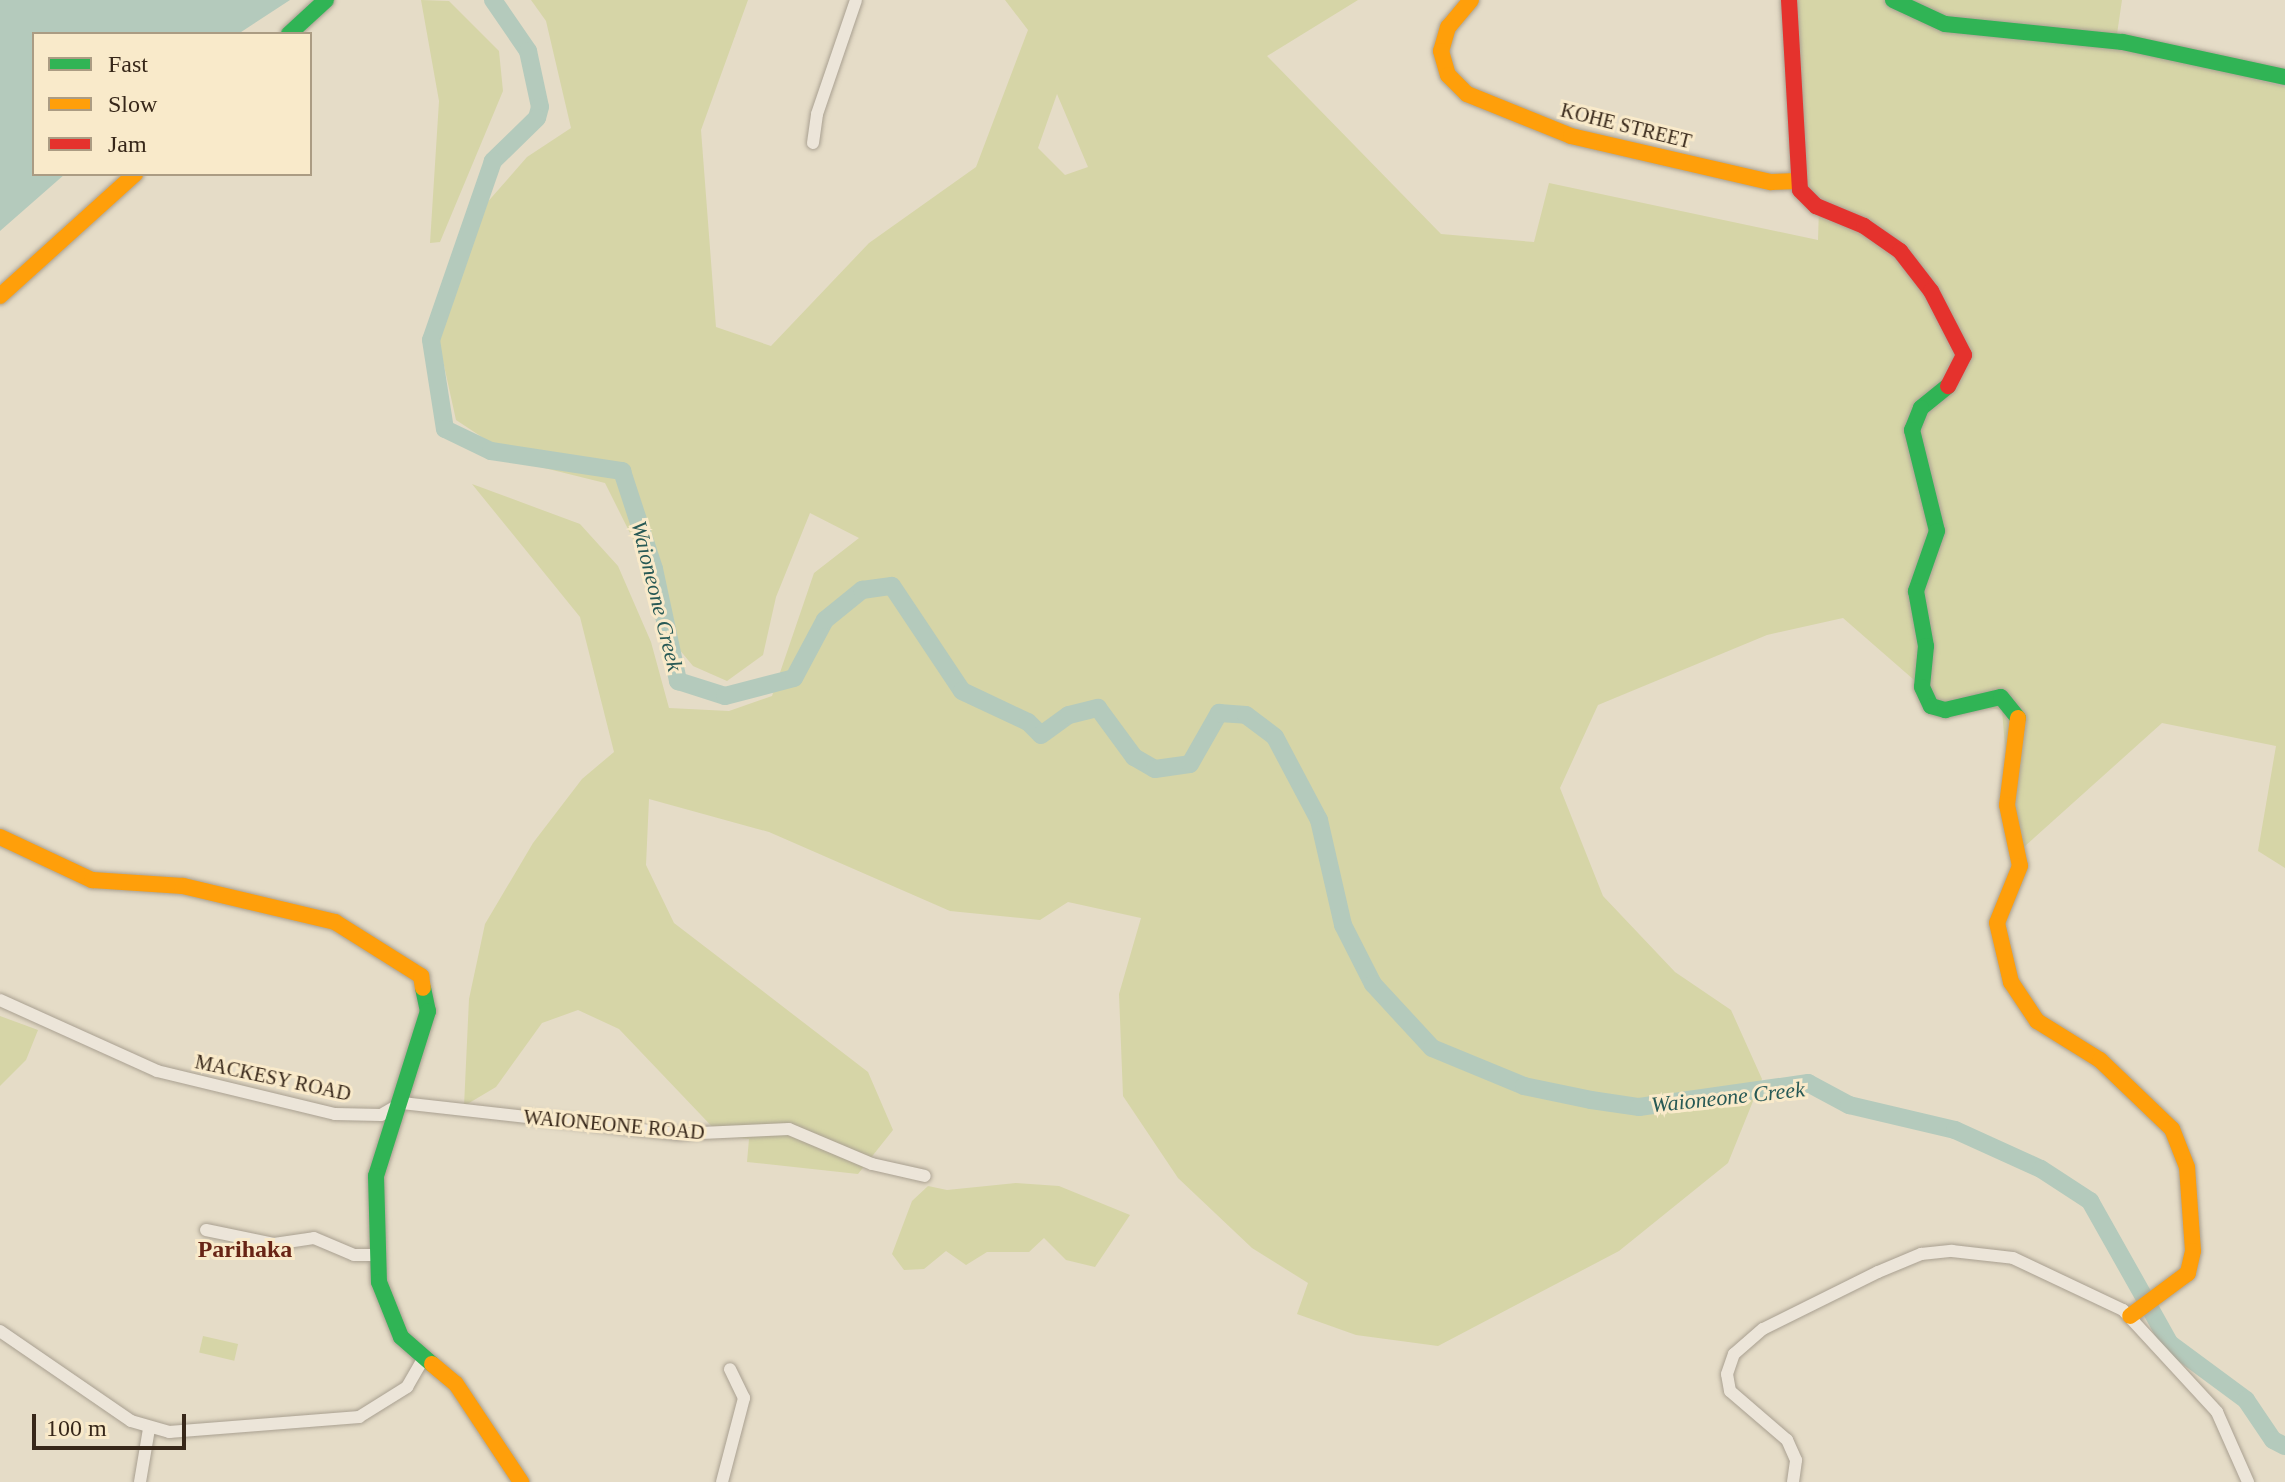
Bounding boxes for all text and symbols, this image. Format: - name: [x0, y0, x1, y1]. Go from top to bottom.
- legend: [32, 32, 312, 176]
- text: Fast: [108, 51, 148, 77]
- text: Slow: [108, 91, 157, 117]
- street label: KOHE STREET: [1558, 98, 1694, 154]
- text: Jam: [108, 131, 147, 157]
- water label: Waioneone Creek: [626, 518, 688, 674]
- street label: MACKESY ROAD: [193, 1050, 353, 1106]
- water label: Waioneone Creek: [1650, 1076, 1806, 1118]
- street label: WAIONEONE ROAD: [522, 1105, 706, 1145]
- district label: Parihaka: [198, 1236, 292, 1264]
- scale bar: [36, 1398, 190, 1448]
- text: 100 m: [46, 1415, 107, 1441]

